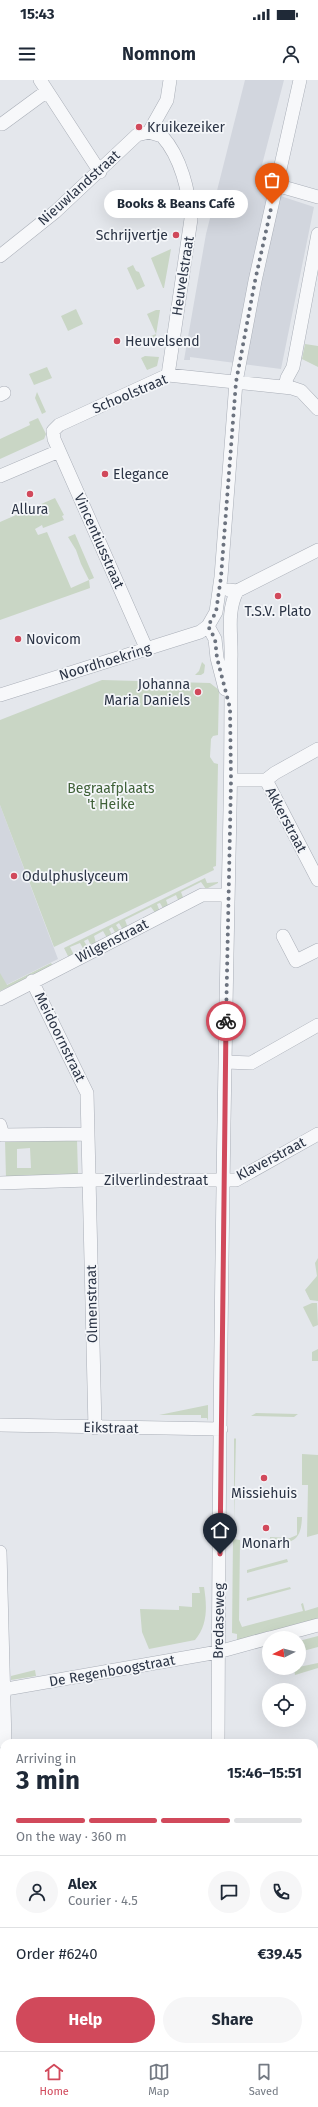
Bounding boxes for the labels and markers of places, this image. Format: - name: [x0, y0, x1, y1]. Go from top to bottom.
- place label: Kruikezeiker: [147, 119, 226, 136]
- marker: Kruikezeiker: [134, 122, 144, 132]
- pin: [255, 163, 289, 204]
- callout: Books & Beans Café: [104, 190, 248, 218]
- place label: Schrijvertje: [96, 227, 168, 244]
- marker: Schrijvertje: [171, 230, 181, 240]
- place label: Heuvelsend: [125, 333, 200, 350]
- marker: Heuvelsend: [112, 336, 122, 346]
- place label: Elegance: [113, 466, 169, 483]
- marker: Elegance: [100, 469, 110, 479]
- marker: Allura: [25, 489, 35, 499]
- place label: Allura: [12, 501, 48, 518]
- marker: T.S.V. Plato: [273, 591, 283, 601]
- place label: T.S.V. Plato: [245, 603, 311, 620]
- place label: Novicom: [26, 631, 81, 648]
- marker: Novicom: [13, 634, 23, 644]
- place label: Johanna Maria Daniels: [104, 676, 190, 709]
- marker: Johanna Maria Daniels: [193, 687, 203, 697]
- place label: Odulphuslyceum: [22, 868, 129, 885]
- marker: Odulphuslyceum: [9, 871, 19, 881]
- marker: Missiehuis: [259, 1473, 269, 1483]
- place label: Missiehuis: [231, 1485, 298, 1502]
- pin: [203, 1513, 237, 1554]
- marker: Monarh: [261, 1523, 271, 1533]
- place label: Monarh: [242, 1535, 290, 1552]

